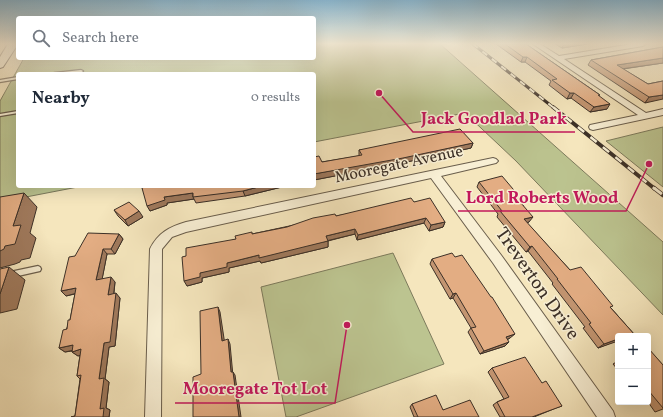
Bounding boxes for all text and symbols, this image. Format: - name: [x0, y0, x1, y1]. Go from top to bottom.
- search box: [16, 16, 316, 60]
- icon: search: [30, 27, 52, 49]
- text: Search here: [62, 28, 139, 49]
- text: Nearby: [32, 87, 90, 110]
- text: 0 results: [251, 89, 300, 107]
- callout: Jack Goodlad Park: [413, 103, 575, 132]
- text: Jack Goodlad Park: [420, 108, 568, 131]
- street label: Mooregate Avenue: [333, 141, 465, 189]
- callout: Lord Roberts Wood: [458, 182, 626, 211]
- text: Lord Roberts Wood: [466, 187, 618, 210]
- street label: Treverton Drive: [488, 222, 586, 346]
- map controls: [615, 333, 651, 405]
- button: +: [615, 333, 651, 369]
- button: −: [615, 369, 651, 405]
- callout: Mooregate Tot Lot: [175, 374, 335, 403]
- text: Mooregate Tot Lot: [183, 378, 328, 401]

